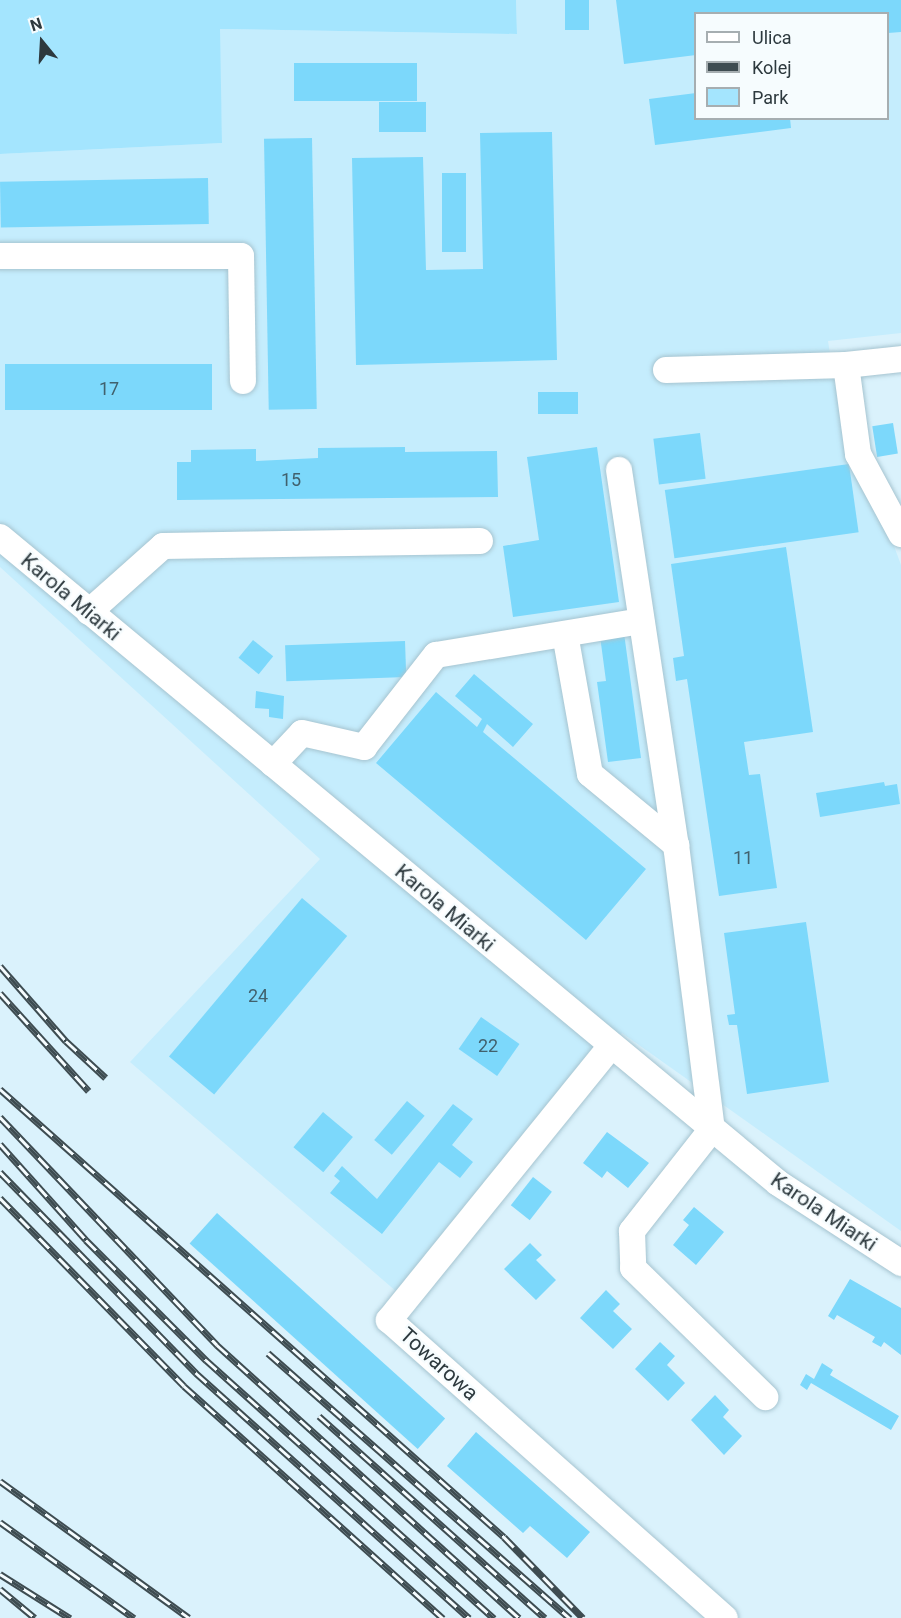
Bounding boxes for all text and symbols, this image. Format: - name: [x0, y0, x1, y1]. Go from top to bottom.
- north arrow: [12, 12, 72, 72]
- legend: [694, 12, 889, 120]
- text: N: [28, 14, 45, 35]
- text: Ulica: [752, 27, 792, 48]
- text: Kolej: [752, 57, 792, 78]
- text: Park: [752, 87, 788, 108]
- house number: 17: [99, 378, 119, 400]
- house number: 15: [281, 469, 301, 491]
- street label: Karola Miarki: [16, 548, 126, 646]
- house number: 11: [733, 847, 753, 869]
- street label: Karola Miarki: [390, 859, 500, 957]
- house number: 24: [248, 985, 268, 1007]
- house number: 22: [478, 1035, 498, 1057]
- street label: Karola Miarki: [766, 1167, 882, 1257]
- street label: Towarowa: [395, 1322, 483, 1406]

